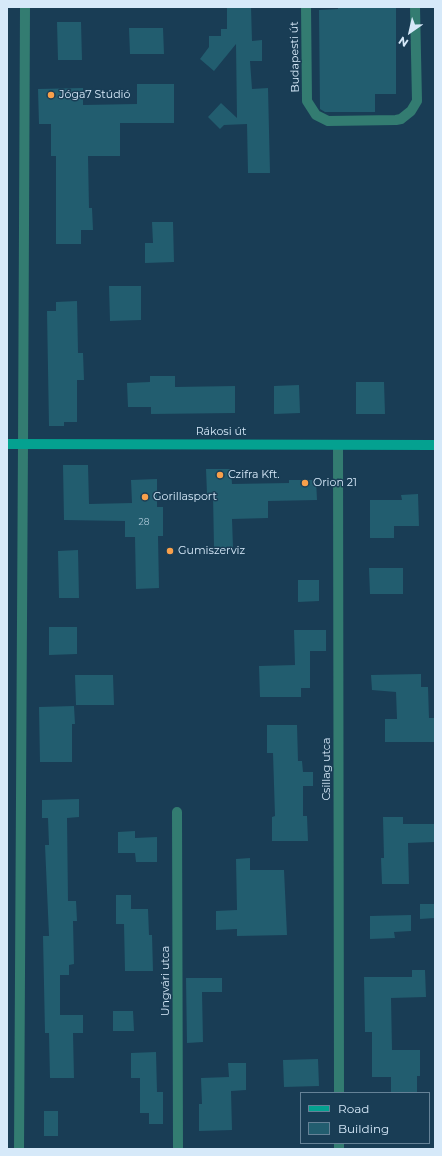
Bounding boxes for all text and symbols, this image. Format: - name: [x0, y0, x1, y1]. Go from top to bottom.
- north arrow: [390, 12, 430, 52]
- street label: Budapesti út: [288, 21, 302, 93]
- text: N: [396, 34, 411, 50]
- place label: Jóga7 Stúdió: [59, 88, 130, 102]
- marker: Jóga7 Stúdió: [46, 90, 56, 100]
- street label: Rákosi út: [196, 425, 246, 439]
- place label: Czifra Kft.: [228, 468, 280, 482]
- marker: Czifra Kft.: [215, 470, 225, 480]
- place label: Orion 21: [313, 476, 357, 490]
- marker: Orion 21: [300, 478, 310, 488]
- place label: Gorillasport: [153, 490, 217, 504]
- marker: Gorillasport: [140, 492, 150, 502]
- house number: 28: [139, 517, 149, 527]
- place label: Gumiszerviz: [178, 544, 245, 558]
- marker: Gumiszerviz: [165, 546, 175, 556]
- street label: Csillag utca: [320, 737, 334, 801]
- street label: Ungvári utca: [159, 946, 173, 1016]
- legend: [300, 1092, 430, 1144]
- text: Road: [338, 1101, 369, 1116]
- text: Building: [338, 1121, 389, 1136]

